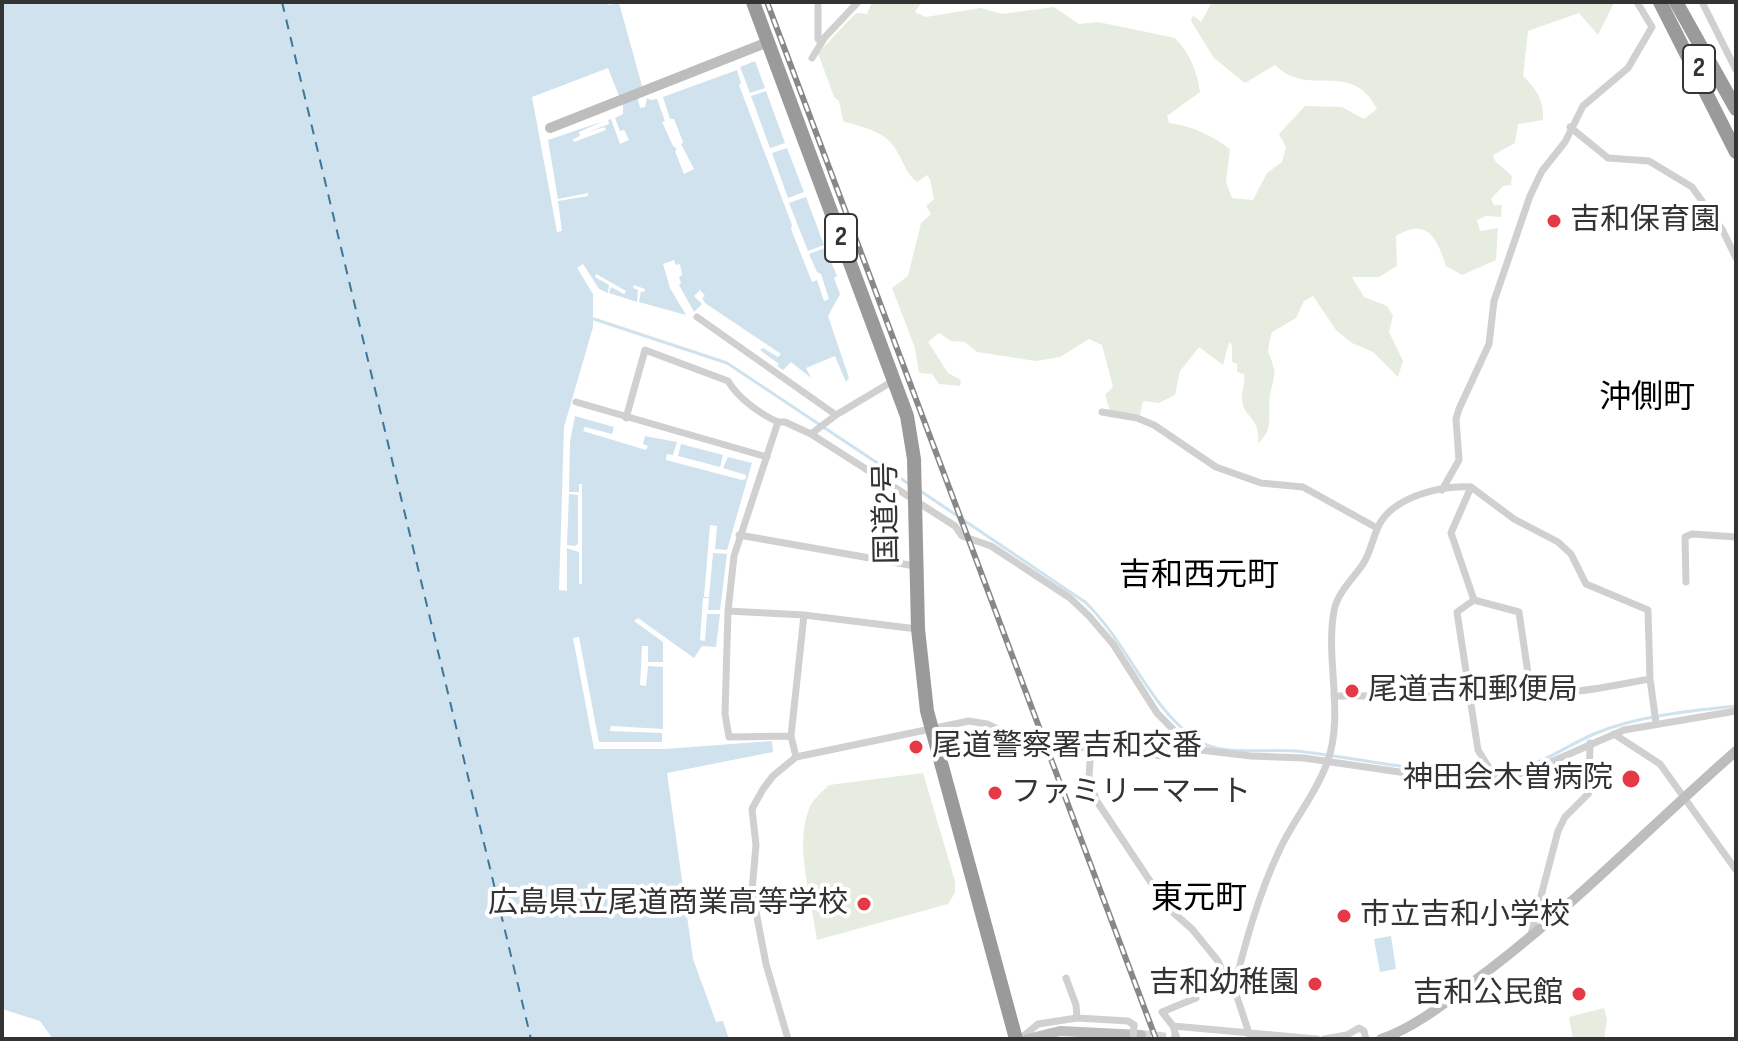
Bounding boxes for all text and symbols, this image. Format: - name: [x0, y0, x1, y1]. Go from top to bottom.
- road number: 2: [1683, 45, 1715, 93]
- place label: 吉和保育園: [1570, 203, 1720, 239]
- marker: 吉和保育園: [1545, 212, 1563, 230]
- road number: 2: [825, 214, 857, 262]
- district label: 沖側町: [1599, 380, 1695, 418]
- street label: 国道2号: [869, 462, 907, 564]
- district label: 吉和西元町: [1119, 558, 1279, 596]
- place label: 尾道吉和郵便局: [1368, 673, 1578, 709]
- marker: 尾道吉和郵便局: [1343, 682, 1361, 700]
- place label: 尾道警察署吉和交番: [932, 729, 1202, 765]
- marker: 尾道警察署吉和交番: [907, 738, 925, 756]
- place label: 神田会木曽病院: [1403, 761, 1613, 797]
- marker: 神田会木曽病院: [1620, 768, 1642, 790]
- place label: ファミリーマート: [1011, 775, 1251, 811]
- marker: ファミリーマート: [986, 784, 1004, 802]
- district label: 東元町: [1151, 881, 1247, 919]
- place label: 広島県立尾道商業高等学校: [488, 886, 848, 922]
- marker: 広島県立尾道商業高等学校: [855, 895, 873, 913]
- place label: 市立吉和小学校: [1360, 898, 1570, 934]
- marker: 市立吉和小学校: [1335, 907, 1353, 925]
- place label: 吉和幼稚園: [1149, 966, 1299, 1002]
- marker: 吉和幼稚園: [1306, 975, 1324, 993]
- place label: 吉和公民館: [1413, 976, 1563, 1012]
- marker: 吉和公民館: [1570, 985, 1588, 1003]

